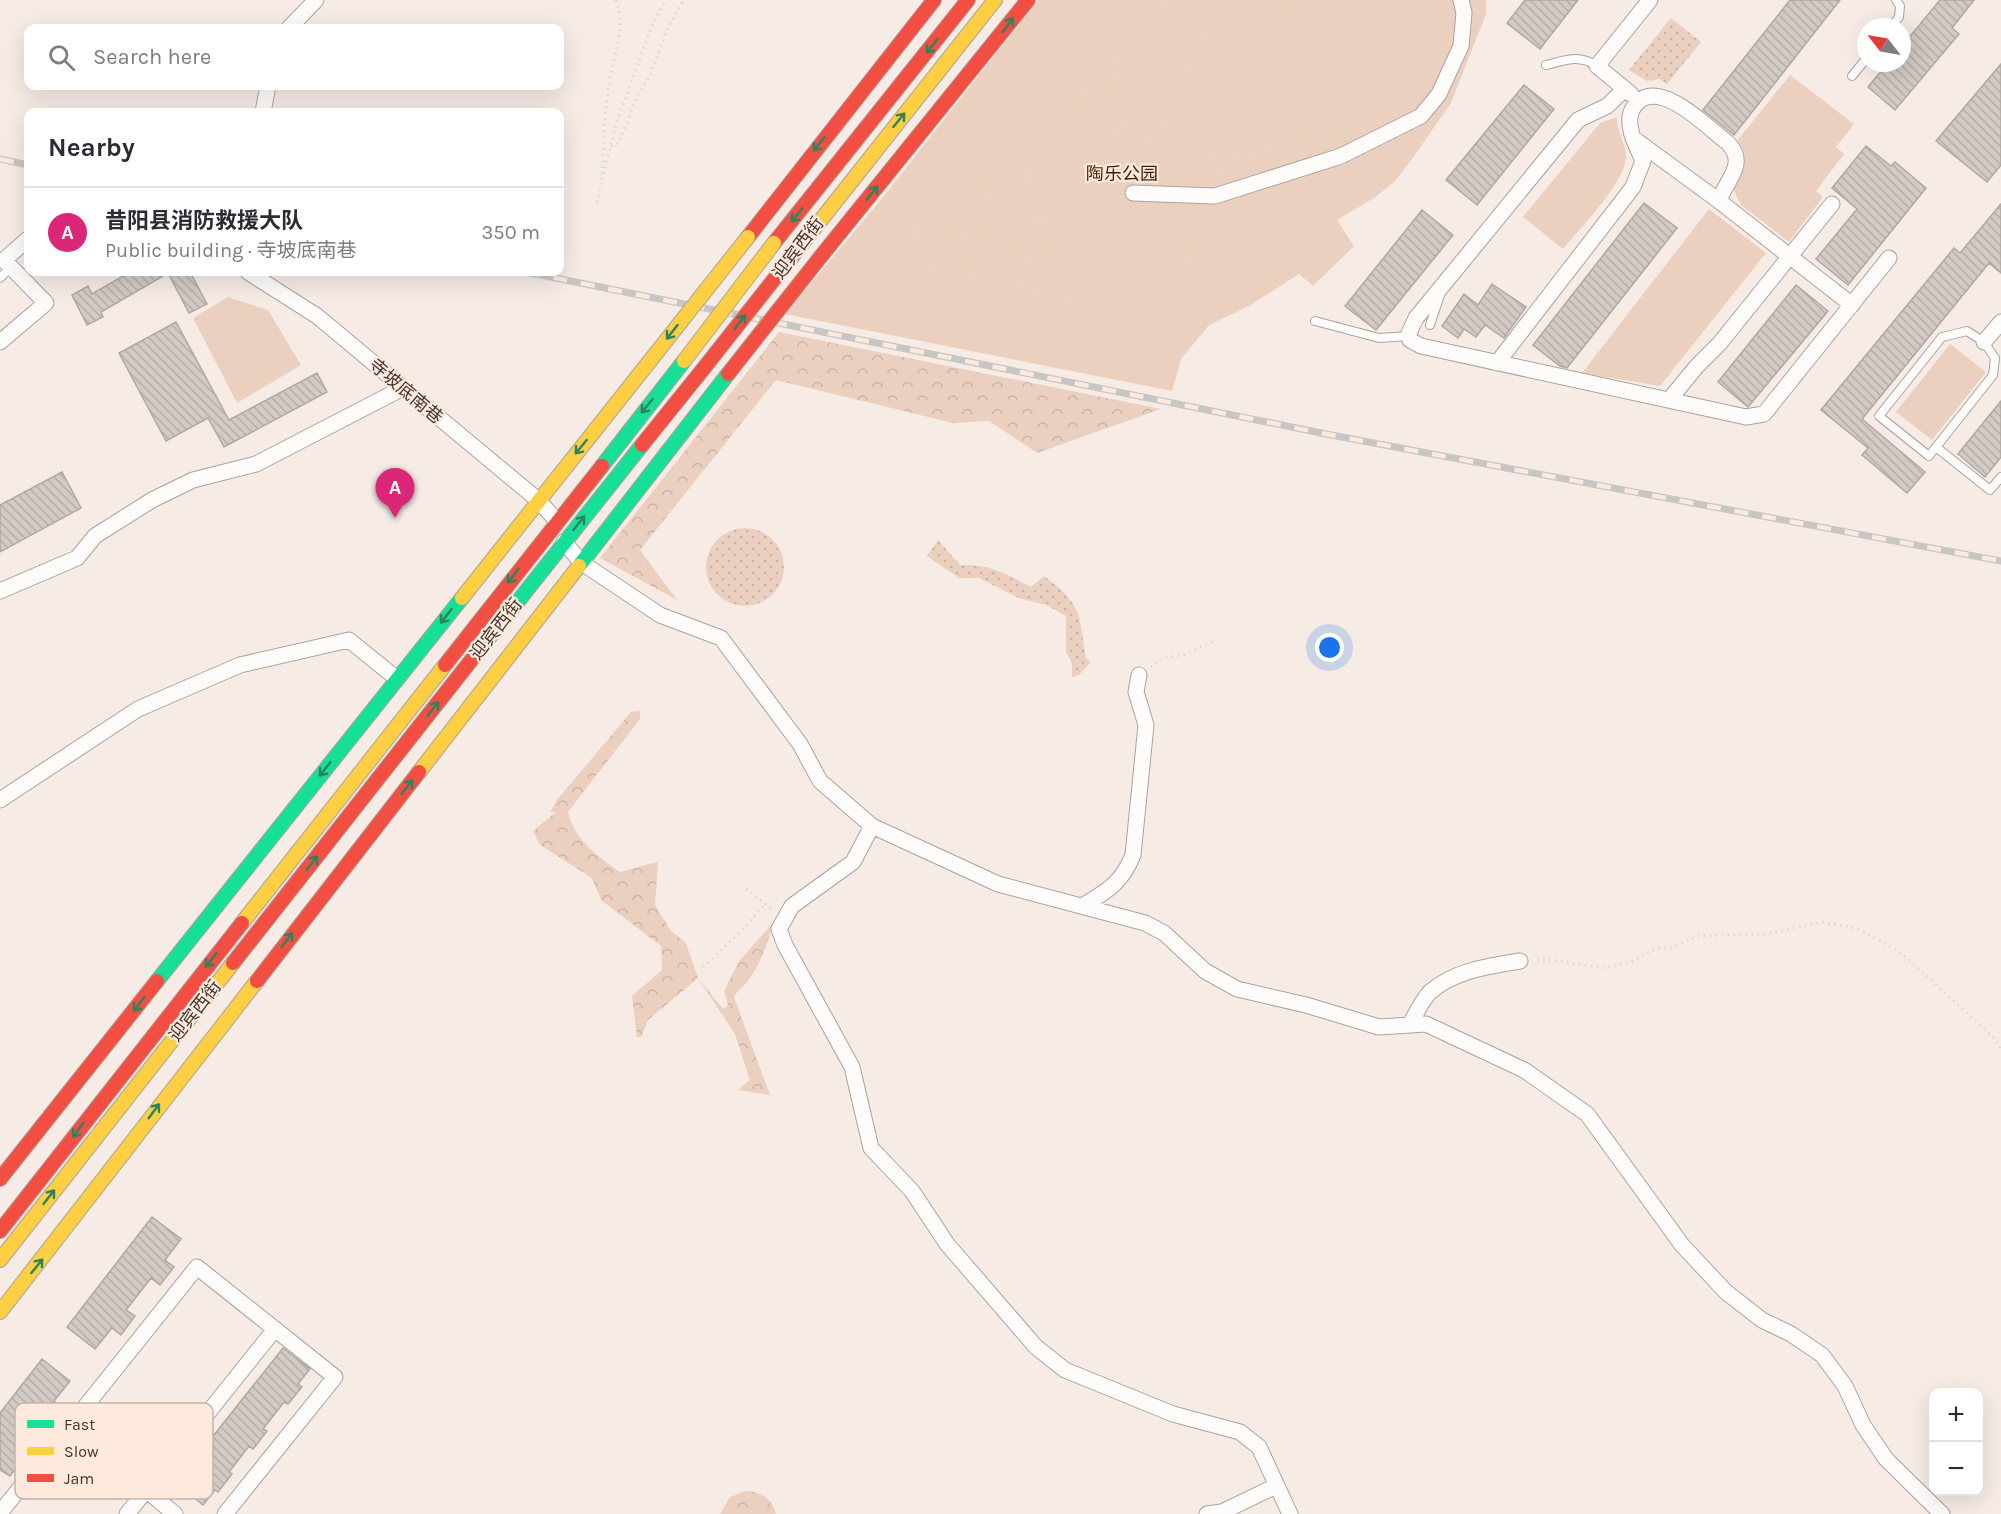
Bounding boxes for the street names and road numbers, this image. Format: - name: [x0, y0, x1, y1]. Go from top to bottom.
- street label: 迎宾西街: [768, 213, 828, 283]
- street label: 寺坡底南巷: [364, 354, 448, 428]
- street label: 迎宾西街: [465, 594, 527, 664]
- street label: 迎宾西街: [164, 976, 226, 1046]

